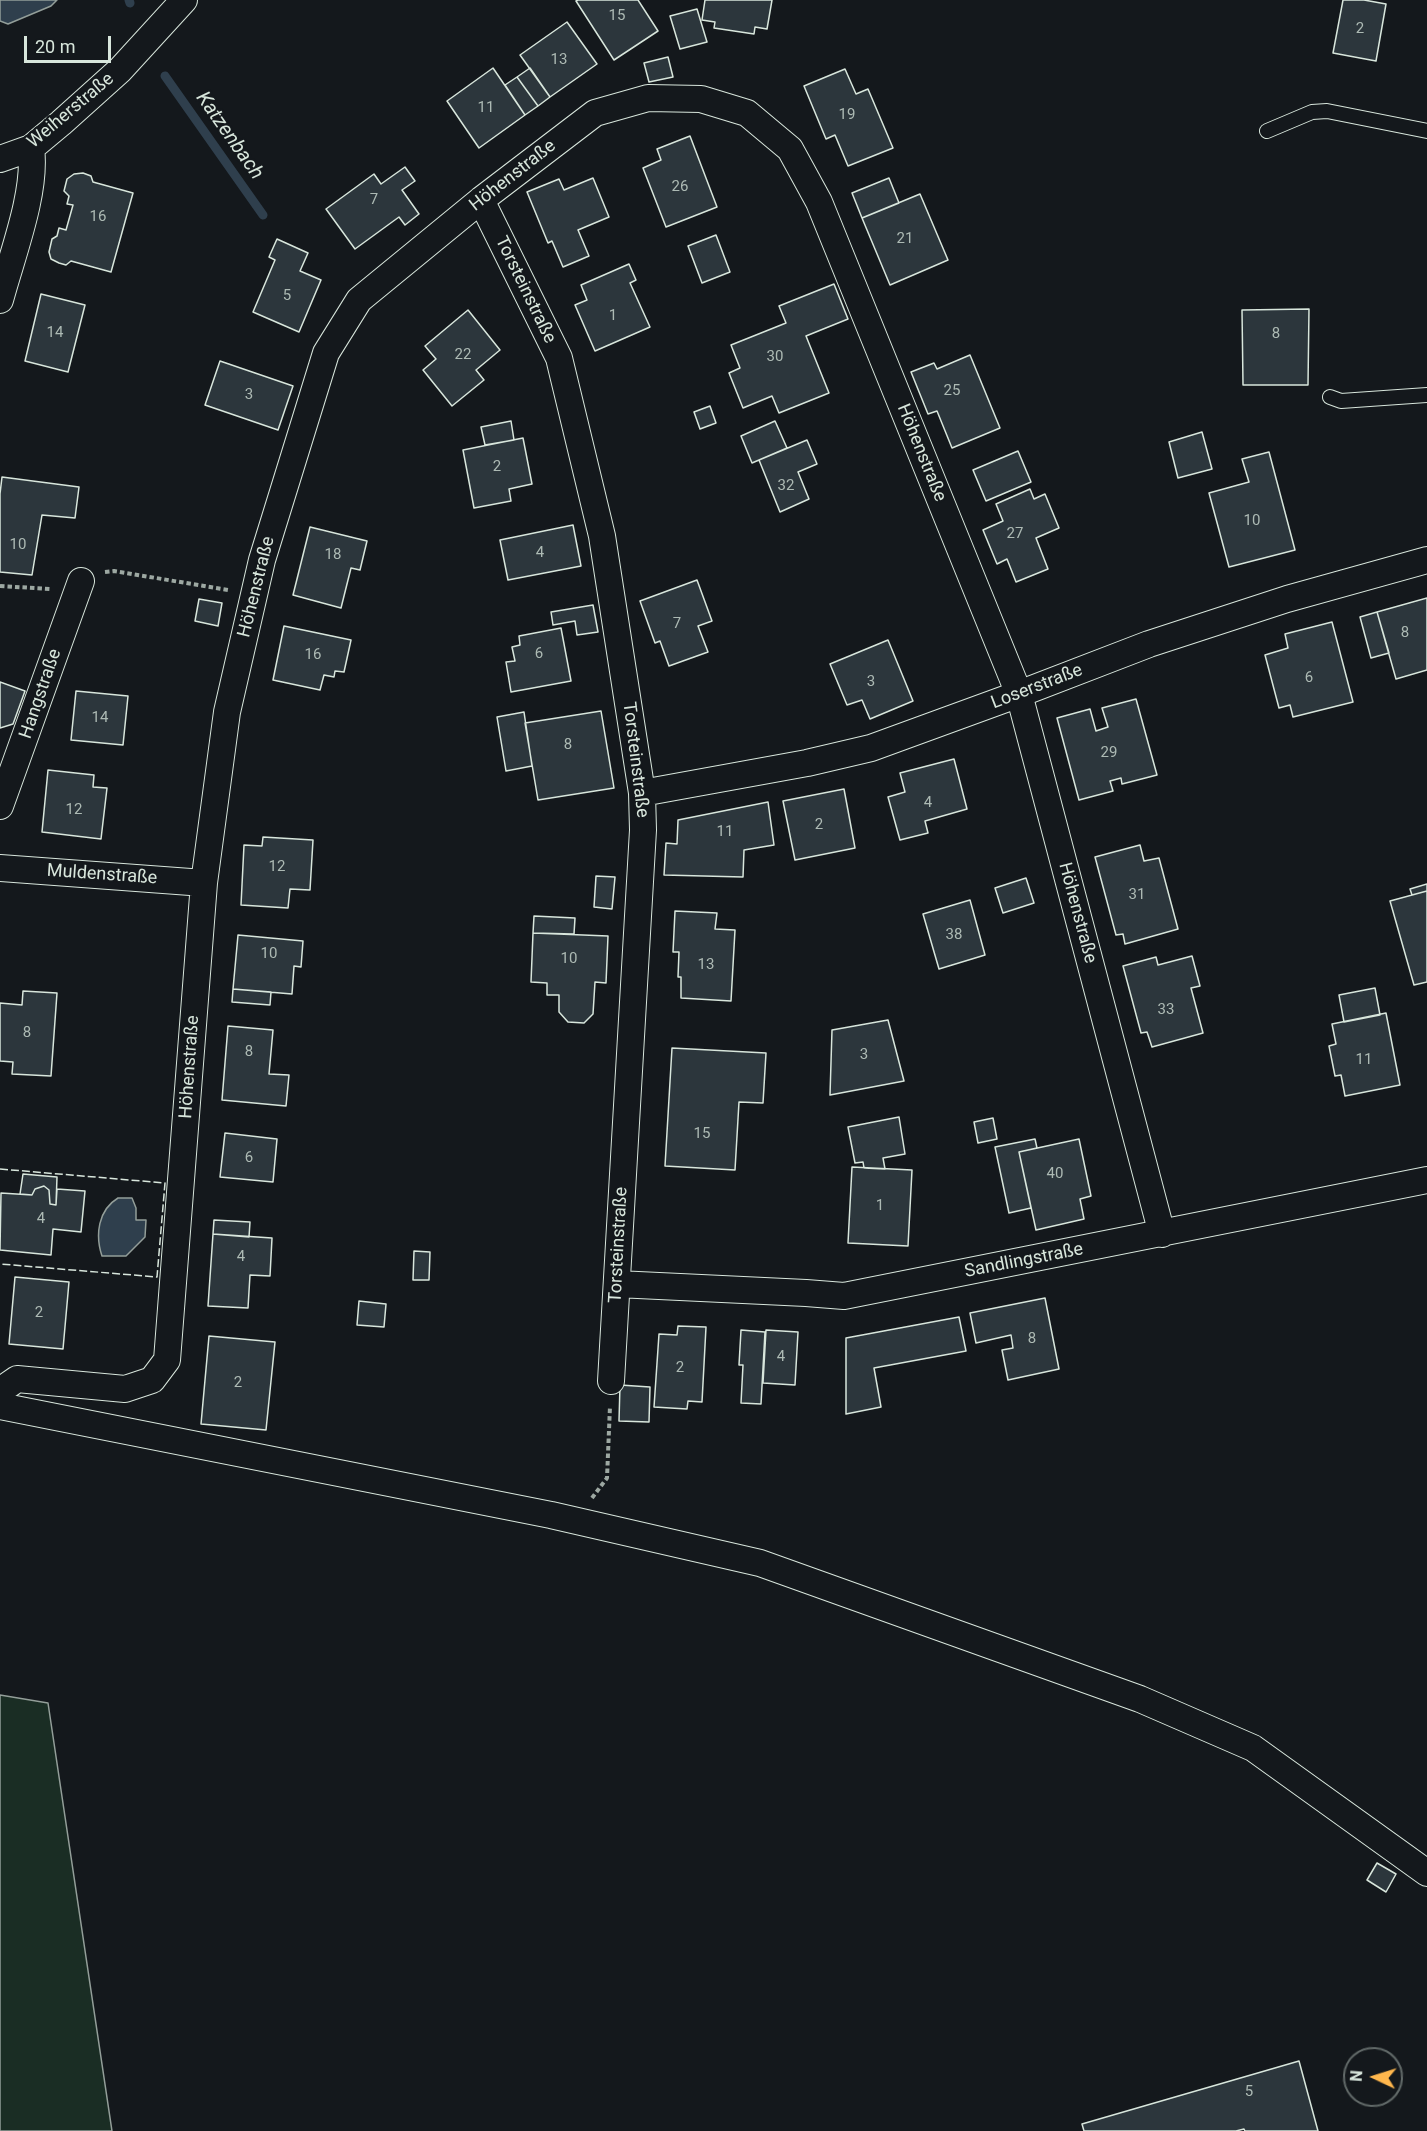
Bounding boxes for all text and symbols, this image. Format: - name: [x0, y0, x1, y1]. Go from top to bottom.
- house number: 15: [609, 7, 625, 25]
- house number: 2: [1356, 20, 1364, 38]
- scale bar: [27, 24, 114, 62]
- text: 20 m: [35, 36, 75, 57]
- house number: 13: [551, 51, 567, 69]
- street label: Weiherstraße: [23, 69, 119, 153]
- water label: Katzenbach: [190, 87, 268, 185]
- house number: 11: [478, 99, 494, 117]
- house number: 19: [839, 106, 855, 124]
- street label: Höhenstraße: [466, 136, 560, 216]
- house number: 26: [672, 178, 688, 196]
- house number: 7: [370, 191, 378, 209]
- house number: 16: [90, 208, 106, 226]
- house number: 21: [897, 230, 913, 248]
- street label: Torsteinstraße: [490, 233, 560, 347]
- house number: 5: [283, 287, 291, 305]
- house number: 1: [609, 307, 617, 325]
- house number: 14: [47, 324, 63, 342]
- house number: 8: [1272, 325, 1280, 343]
- house number: 22: [455, 346, 471, 364]
- house number: 30: [767, 348, 783, 366]
- house number: 25: [944, 382, 960, 400]
- house number: 3: [245, 386, 253, 404]
- street label: Höhenstraße: [892, 401, 950, 505]
- house number: 2: [493, 458, 501, 476]
- house number: 32: [778, 477, 794, 495]
- house number: 10: [1244, 512, 1260, 530]
- house number: 27: [1007, 525, 1023, 543]
- street label: Höhenstraße: [234, 534, 280, 640]
- house number: 10: [10, 536, 26, 554]
- house number: 4: [536, 544, 544, 562]
- house number: 18: [325, 546, 341, 564]
- house number: 7: [673, 615, 681, 633]
- house number: 8: [1401, 624, 1409, 642]
- house number: 6: [535, 645, 543, 663]
- street label: Hangstraße: [16, 646, 66, 742]
- house number: 16: [305, 646, 321, 664]
- street label: Loserstraße: [988, 660, 1086, 714]
- house number: 6: [1305, 669, 1313, 687]
- house number: 3: [867, 673, 875, 691]
- street label: Torsteinstraße: [617, 701, 653, 819]
- house number: 14: [92, 709, 108, 727]
- house number: 8: [564, 736, 572, 754]
- house number: 29: [1101, 744, 1117, 762]
- house number: 4: [924, 794, 932, 812]
- house number: 12: [66, 801, 82, 819]
- house number: 2: [815, 816, 823, 834]
- house number: 11: [717, 823, 733, 841]
- house number: 12: [269, 858, 285, 876]
- street label: Muldenstraße: [46, 860, 158, 890]
- street label: Höhenstraße: [1053, 860, 1101, 966]
- house number: 31: [1129, 886, 1145, 904]
- house number: 38: [946, 926, 962, 944]
- house number: 10: [261, 945, 277, 963]
- house number: 10: [561, 950, 577, 968]
- house number: 13: [698, 956, 714, 974]
- house number: 33: [1158, 1001, 1174, 1019]
- street label: Höhenstraße: [176, 1015, 204, 1119]
- house number: 8: [23, 1024, 31, 1042]
- house number: 8: [245, 1043, 253, 1061]
- house number: 3: [860, 1046, 868, 1064]
- house number: 11: [1356, 1051, 1372, 1069]
- house number: 15: [694, 1125, 710, 1143]
- house number: 6: [245, 1149, 253, 1167]
- house number: 40: [1047, 1165, 1063, 1183]
- street label: Torsteinstraße: [605, 1186, 633, 1304]
- house number: 1: [876, 1197, 884, 1215]
- house number: 4: [37, 1210, 45, 1228]
- street label: Sandlingstraße: [963, 1239, 1085, 1283]
- house number: 4: [237, 1248, 245, 1266]
- house number: 2: [35, 1304, 43, 1322]
- house number: 8: [1028, 1330, 1036, 1348]
- house number: 4: [777, 1348, 785, 1366]
- house number: 2: [676, 1359, 684, 1377]
- house number: 2: [234, 1374, 242, 1392]
- north arrow: [1343, 2047, 1403, 2107]
- text: N: [1347, 2070, 1366, 2082]
- house number: 5: [1245, 2083, 1253, 2101]

